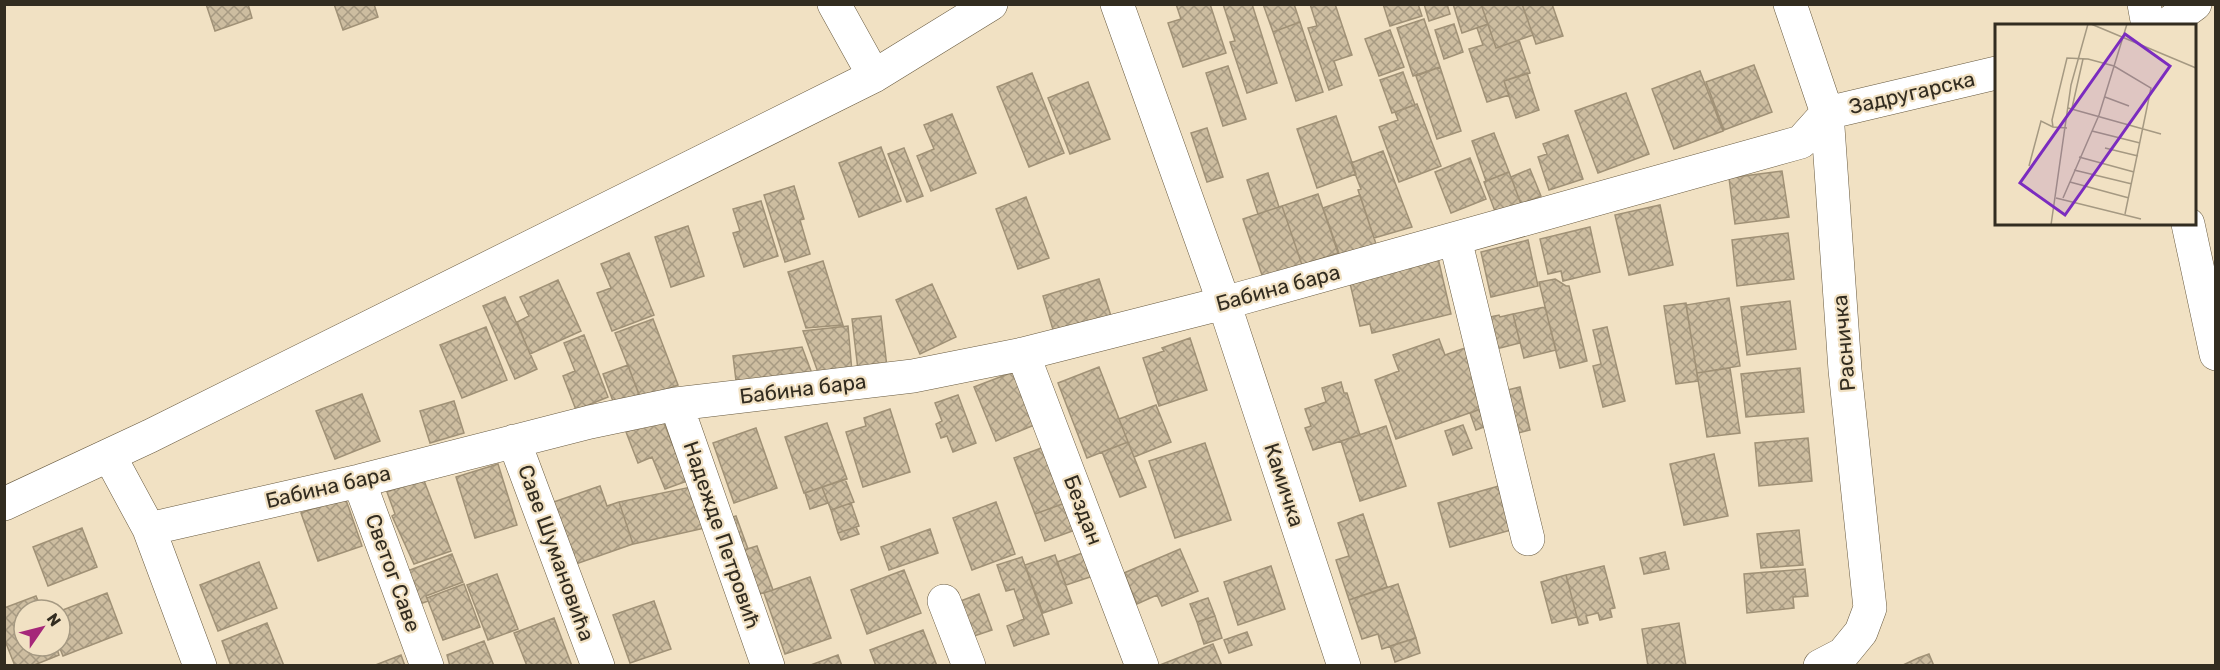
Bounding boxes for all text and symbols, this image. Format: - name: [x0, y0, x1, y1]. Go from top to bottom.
- inset map: [1995, 24, 2196, 225]
- street label: Задругарска: [1847, 66, 1977, 119]
- street label: Бабина бара: [1213, 259, 1343, 316]
- street label: Расничка: [1827, 294, 1860, 392]
- street label: Бабина бара: [738, 368, 868, 409]
- street label: Надежде Петровић: [679, 438, 766, 632]
- street label: Камичка: [1259, 440, 1310, 530]
- street label: Бабина бара: [263, 460, 393, 513]
- street label: Саве Шумановића: [513, 461, 600, 644]
- street label: Бездан: [1059, 471, 1108, 548]
- street label: Светог Саве: [361, 510, 426, 635]
- north arrow: [12, 598, 72, 658]
- text: N: [43, 610, 65, 630]

